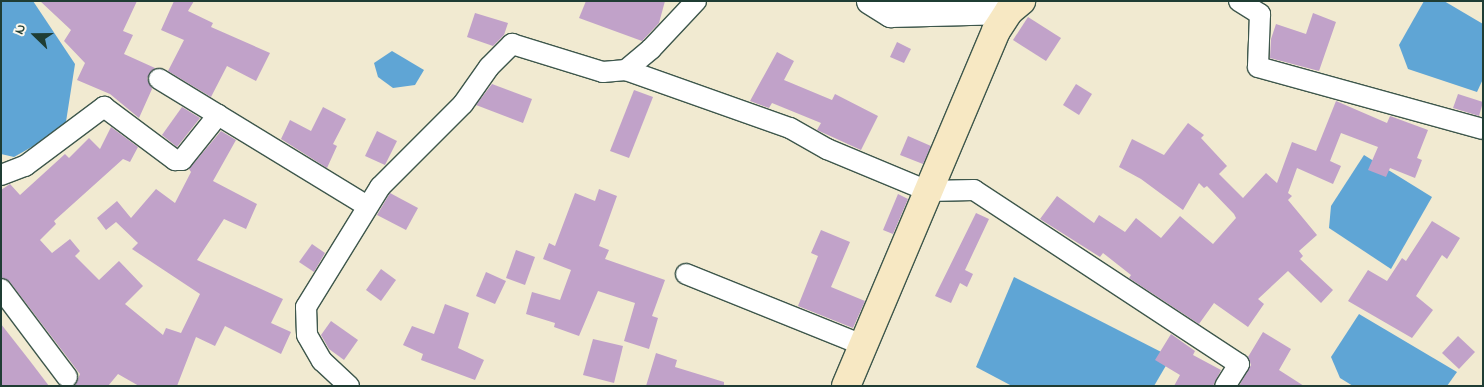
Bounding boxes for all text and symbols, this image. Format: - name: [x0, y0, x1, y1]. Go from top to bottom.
- north arrow: [10, 10, 60, 60]
- text: N: [9, 21, 32, 38]

